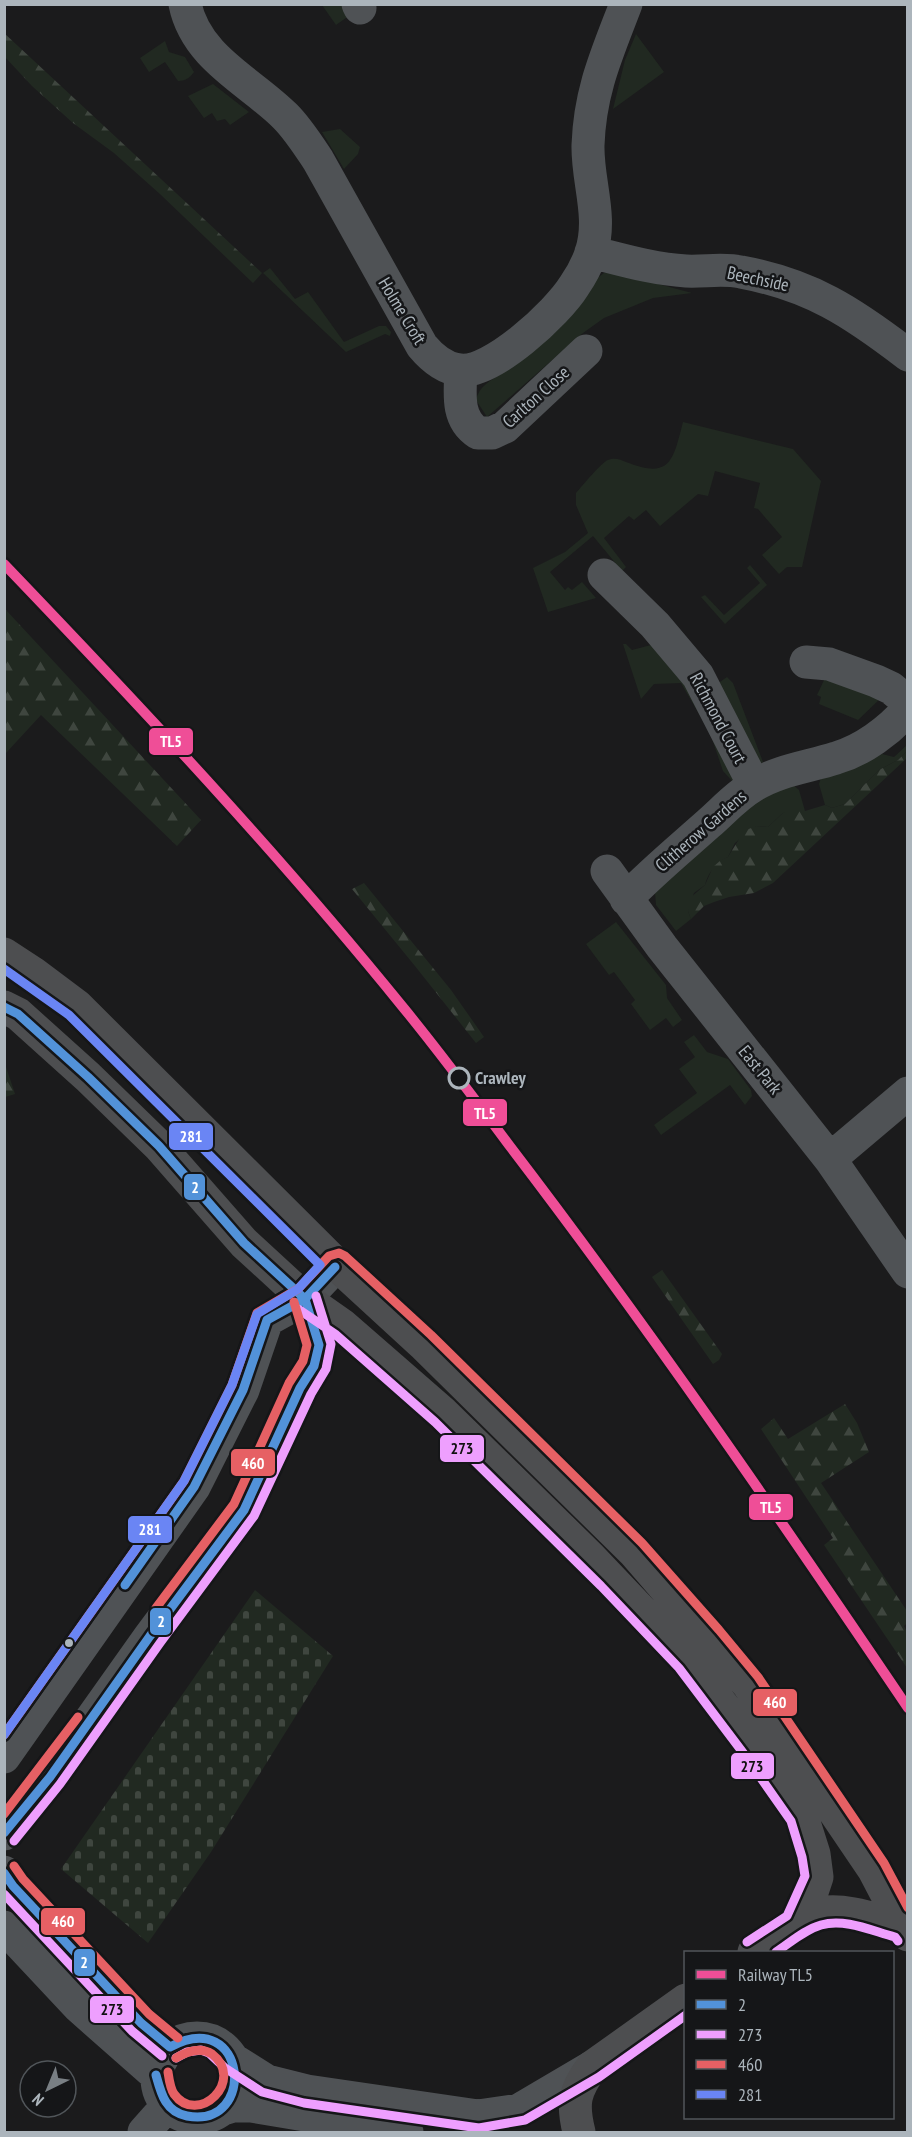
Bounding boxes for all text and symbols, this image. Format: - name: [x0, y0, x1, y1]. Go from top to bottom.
- street label: Beechside: [725, 261, 791, 296]
- street label: Holme Croft: [373, 273, 431, 349]
- street label: Carlton Close: [497, 361, 574, 433]
- street label: Richmond Court: [685, 668, 752, 767]
- line badge: TL5: [148, 727, 194, 756]
- text: TL5: [160, 731, 182, 751]
- street label: Clitherow Gardens: [650, 785, 751, 877]
- street label: East Park: [734, 1040, 787, 1099]
- place label: Crawley: [475, 1066, 526, 1089]
- marker: Crawley: [448, 1067, 470, 1089]
- line badge: TL5: [462, 1098, 508, 1127]
- text: TL5: [474, 1103, 496, 1123]
- line badge: 281: [168, 1122, 214, 1151]
- text: 281: [180, 1126, 202, 1146]
- line badge: 2: [183, 1173, 206, 1201]
- text: 2: [191, 1177, 199, 1197]
- line badge: 273: [439, 1434, 485, 1463]
- text: 273: [451, 1438, 473, 1458]
- line badge: 460: [230, 1448, 276, 1477]
- text: 460: [242, 1453, 265, 1473]
- line badge: TL5: [748, 1493, 794, 1521]
- text: TL5: [760, 1497, 782, 1517]
- line badge: 281: [127, 1515, 173, 1544]
- text: 281: [139, 1519, 161, 1539]
- line badge: 2: [149, 1607, 172, 1636]
- text: 2: [157, 1611, 165, 1631]
- unlabelled marker: [63, 1637, 75, 1649]
- line badge: 460: [752, 1688, 798, 1717]
- text: 460: [764, 1692, 787, 1712]
- line badge: 273: [730, 1752, 775, 1780]
- text: 273: [741, 1756, 763, 1776]
- line badge: 460: [40, 1907, 86, 1936]
- text: 460: [52, 1911, 75, 1931]
- line badge: 2: [73, 1948, 96, 1977]
- legend: [684, 1951, 894, 2119]
- text: 2: [80, 1952, 88, 1972]
- text: Railway TL5: [738, 1963, 813, 1986]
- text: 2: [738, 1993, 746, 2016]
- line badge: 273: [89, 1995, 135, 2024]
- text: 273: [101, 1999, 123, 2019]
- text: 273: [738, 2023, 762, 2046]
- text: 460: [738, 2053, 762, 2076]
- north arrow: [18, 2059, 78, 2119]
- text: 281: [738, 2083, 762, 2106]
- text: N: [28, 2090, 48, 2110]

